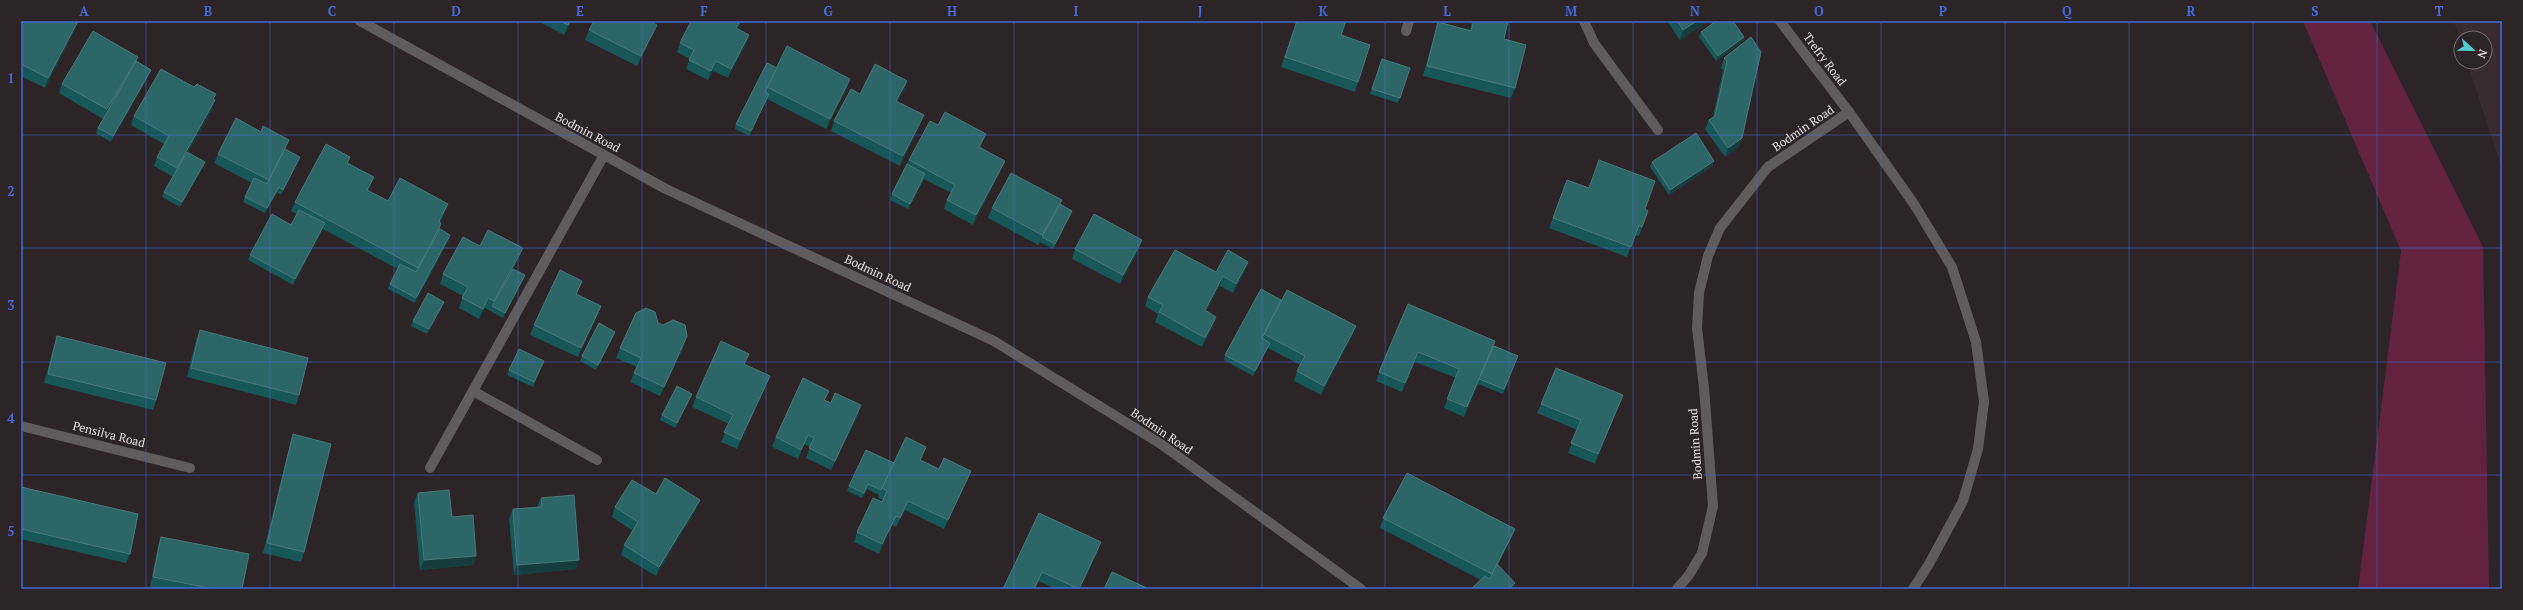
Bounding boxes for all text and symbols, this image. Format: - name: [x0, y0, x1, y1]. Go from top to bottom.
- text: A: [79, 2, 89, 20]
- text: B: [204, 2, 212, 20]
- text: C: [328, 2, 336, 20]
- text: D: [451, 2, 461, 20]
- text: E: [576, 2, 584, 20]
- text: F: [700, 2, 708, 20]
- text: G: [823, 2, 833, 20]
- text: H: [947, 2, 957, 20]
- text: I: [1074, 2, 1079, 20]
- text: J: [1198, 2, 1203, 20]
- text: K: [1318, 2, 1328, 20]
- text: L: [1443, 2, 1451, 20]
- text: M: [1565, 2, 1577, 20]
- text: N: [1690, 2, 1700, 20]
- text: O: [1814, 2, 1824, 20]
- text: P: [1939, 2, 1947, 20]
- text: Q: [2062, 2, 2073, 20]
- text: R: [2186, 2, 2196, 20]
- text: S: [2311, 2, 2319, 20]
- text: T: [2435, 2, 2444, 20]
- street label: Trefry Road: [1800, 30, 1850, 89]
- north arrow: [2453, 30, 2493, 70]
- text: N: [2474, 47, 2490, 61]
- text: 1: [7, 69, 15, 87]
- street label: Bodmin Road: [1769, 102, 1837, 154]
- street label: Bodmin Road: [553, 109, 623, 156]
- text: 2: [7, 182, 15, 200]
- street label: Bodmin Road: [842, 251, 914, 295]
- text: 3: [7, 296, 15, 314]
- street label: Bodmin Road: [1128, 405, 1196, 457]
- street label: Bodmin Road: [1685, 407, 1705, 480]
- text: 4: [7, 409, 15, 427]
- street label: Pensilva Road: [71, 418, 147, 450]
- text: 5: [7, 522, 15, 540]

